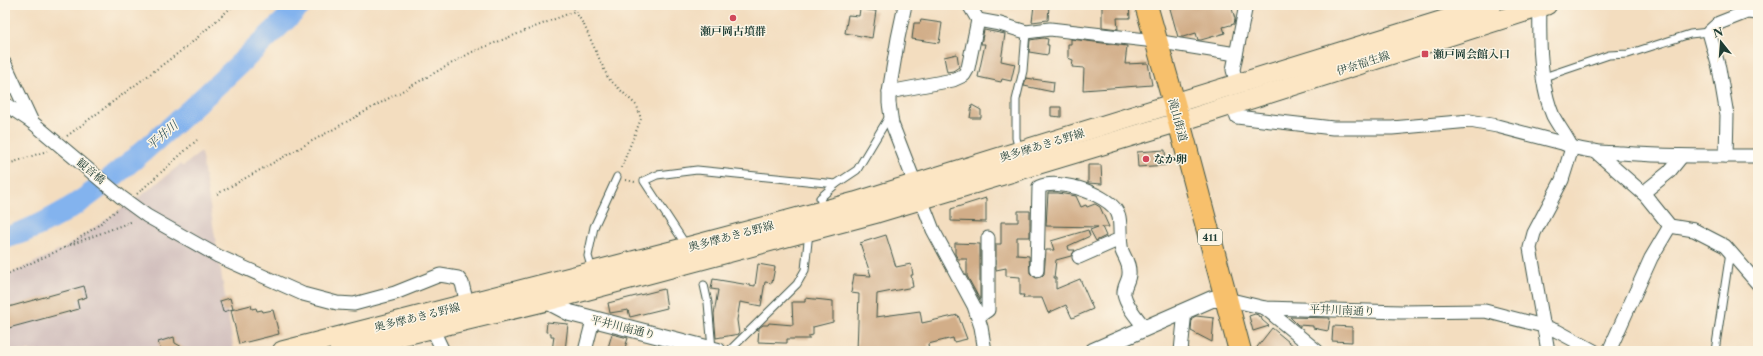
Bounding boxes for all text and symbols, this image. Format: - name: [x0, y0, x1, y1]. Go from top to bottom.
- marker: 瀬戸岡古墳群: [728, 13, 738, 23]
- north arrow: [1701, 22, 1741, 62]
- place label: 瀬戸岡古墳群: [700, 24, 766, 38]
- text: N: [1711, 24, 1725, 41]
- place label: 瀬戸岡会館入口: [1433, 47, 1510, 61]
- street label: 伊奈福生線: [1335, 48, 1391, 78]
- marker: 瀬戸岡会館入口: [1420, 49, 1430, 59]
- street label: 滝山街道: [1166, 97, 1190, 143]
- water label: 平井川: [143, 116, 182, 152]
- street label: 奥多摩あきる野線: [998, 125, 1086, 165]
- place label: なか卵: [1154, 152, 1187, 166]
- marker: なか卵: [1141, 154, 1151, 164]
- street label: 観音橋: [74, 155, 108, 187]
- street label: 奥多摩あきる野線: [687, 218, 775, 254]
- road number: 411: [1198, 229, 1222, 245]
- street label: 奥多摩あきる野線: [373, 300, 461, 334]
- street label: 平井川南通り: [1309, 302, 1375, 318]
- street label: 平井川南通り: [589, 312, 657, 342]

